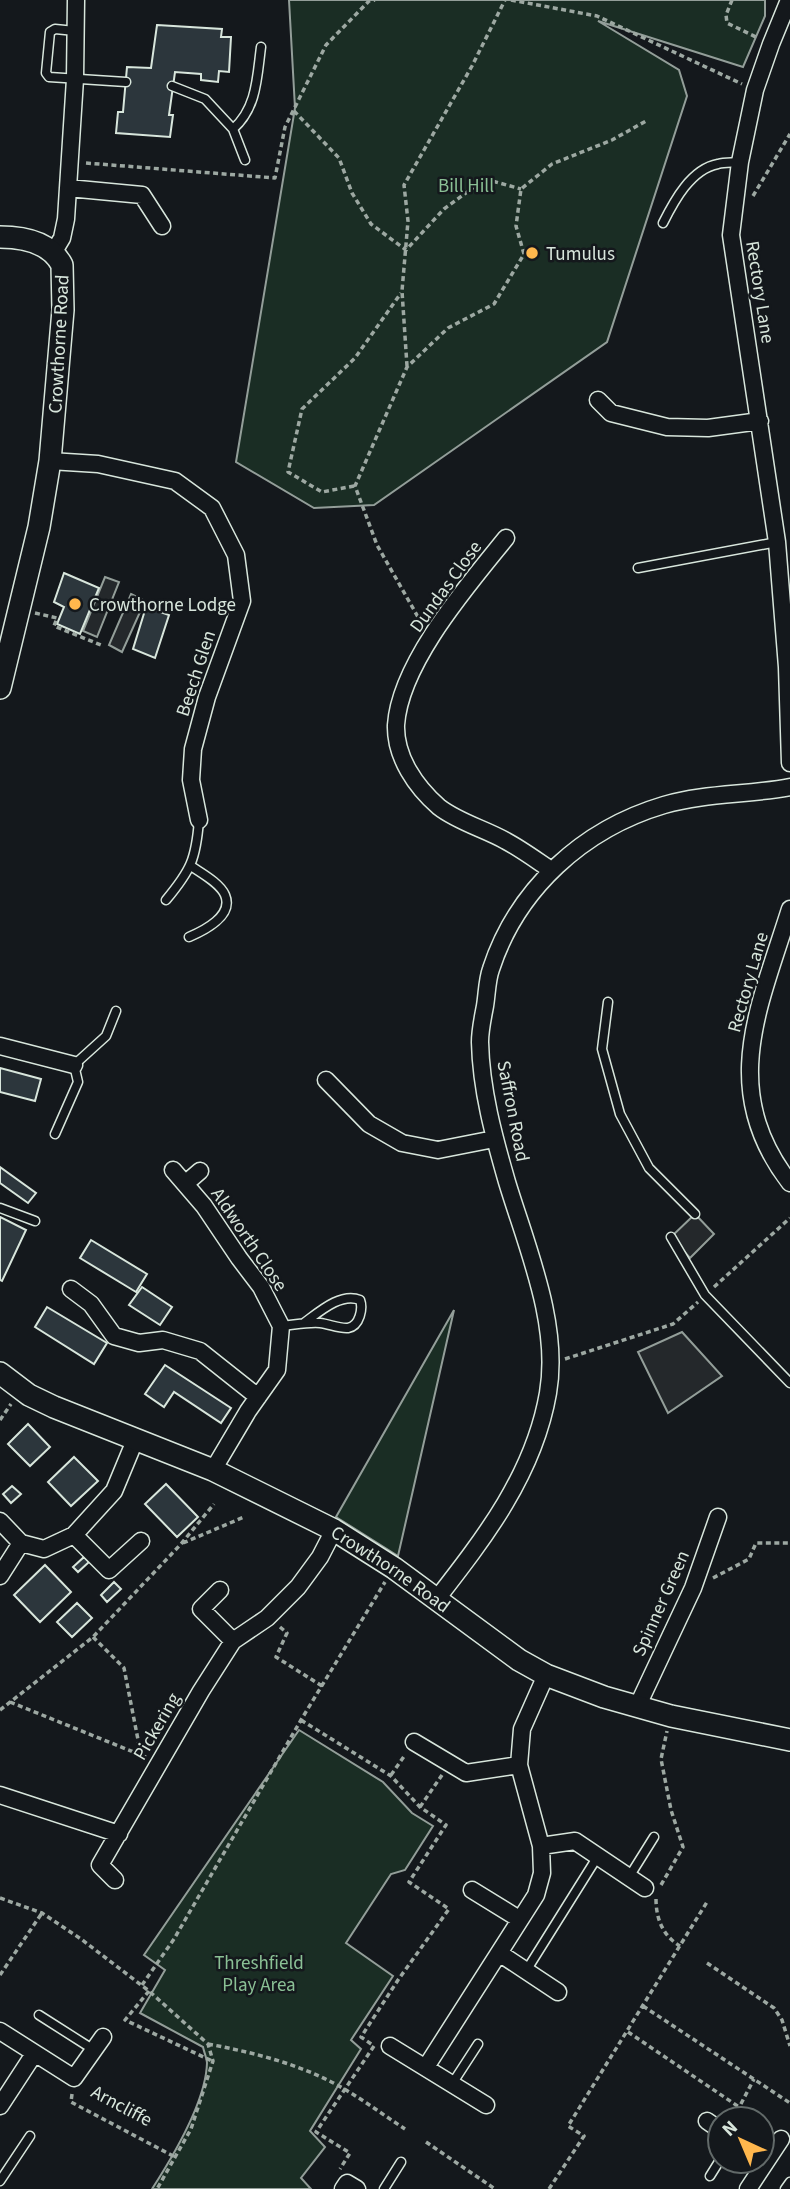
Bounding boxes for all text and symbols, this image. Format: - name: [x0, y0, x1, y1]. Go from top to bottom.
- park label: Bill Hill: [438, 173, 494, 200]
- street label: Rectory Lane: [738, 239, 781, 345]
- place label: Tumulus: [546, 241, 615, 268]
- marker: Tumulus: [524, 245, 540, 261]
- street label: Crowthorne Road: [42, 274, 77, 414]
- street label: Dundas Close: [404, 535, 489, 638]
- place label: Crowthorne Lodge: [89, 592, 236, 619]
- marker: Crowthorne Lodge: [67, 596, 83, 612]
- street label: Beech Glen: [170, 627, 223, 720]
- street label: Rectory Lane: [721, 929, 776, 1036]
- street label: Saffron Road: [490, 1058, 536, 1164]
- street label: Aldworth Close: [204, 1183, 294, 1297]
- street label: Crowthorne Road: [325, 1519, 455, 1620]
- street label: Spinner Green: [626, 1546, 697, 1661]
- street label: Pickering: [127, 1688, 188, 1765]
- park label: Threshfield Play Area: [214, 1950, 304, 1999]
- street label: Arncliffe: [86, 2079, 157, 2134]
- north arrow: [706, 2105, 776, 2175]
- text: N: [716, 2115, 744, 2143]

